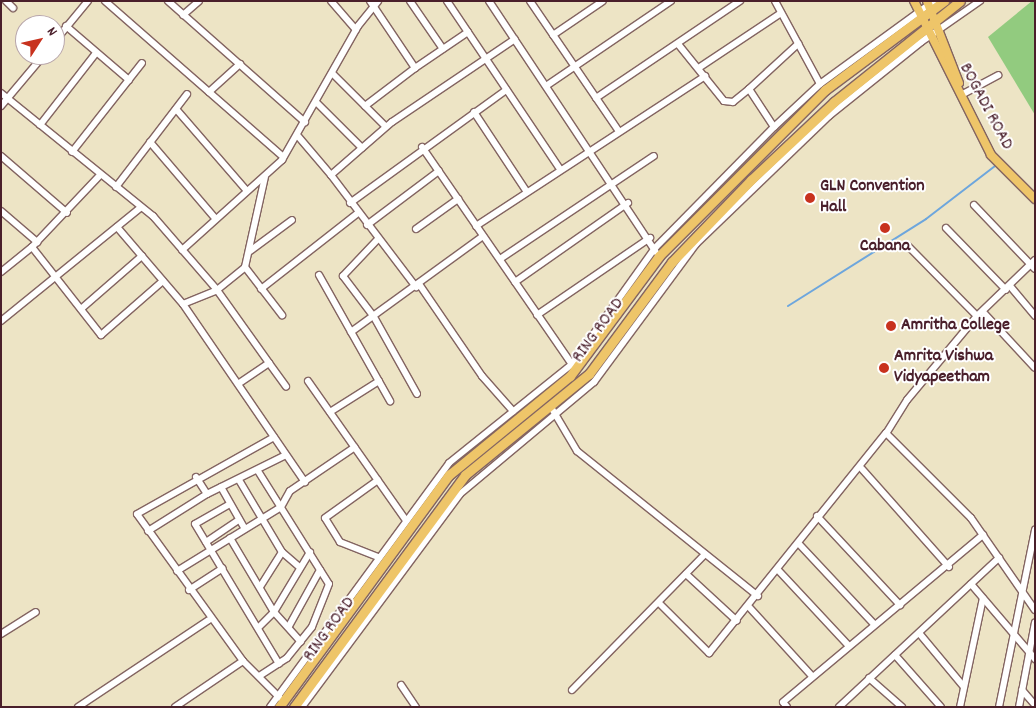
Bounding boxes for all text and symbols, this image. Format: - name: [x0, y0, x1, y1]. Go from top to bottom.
- north arrow: [15, 15, 65, 65]
- text: N: [41, 23, 62, 41]
- street label: BOGADI ROAD: [953, 60, 1017, 154]
- place label: GLN Convention Hall: [820, 177, 925, 220]
- marker: GLN Convention Hall: [804, 192, 816, 204]
- marker: Cabana: [879, 222, 891, 234]
- place label: Cabana: [860, 236, 910, 258]
- street label: RING ROAD: [568, 294, 630, 368]
- place label: Amritha College: [901, 315, 1010, 337]
- marker: Amritha College: [885, 320, 897, 332]
- place label: Amrita Vishwa Vidyapeetham: [894, 347, 993, 389]
- marker: Amrita Vishwa Vidyapeetham: [878, 362, 890, 374]
- street label: RING ROAD: [299, 593, 361, 667]

